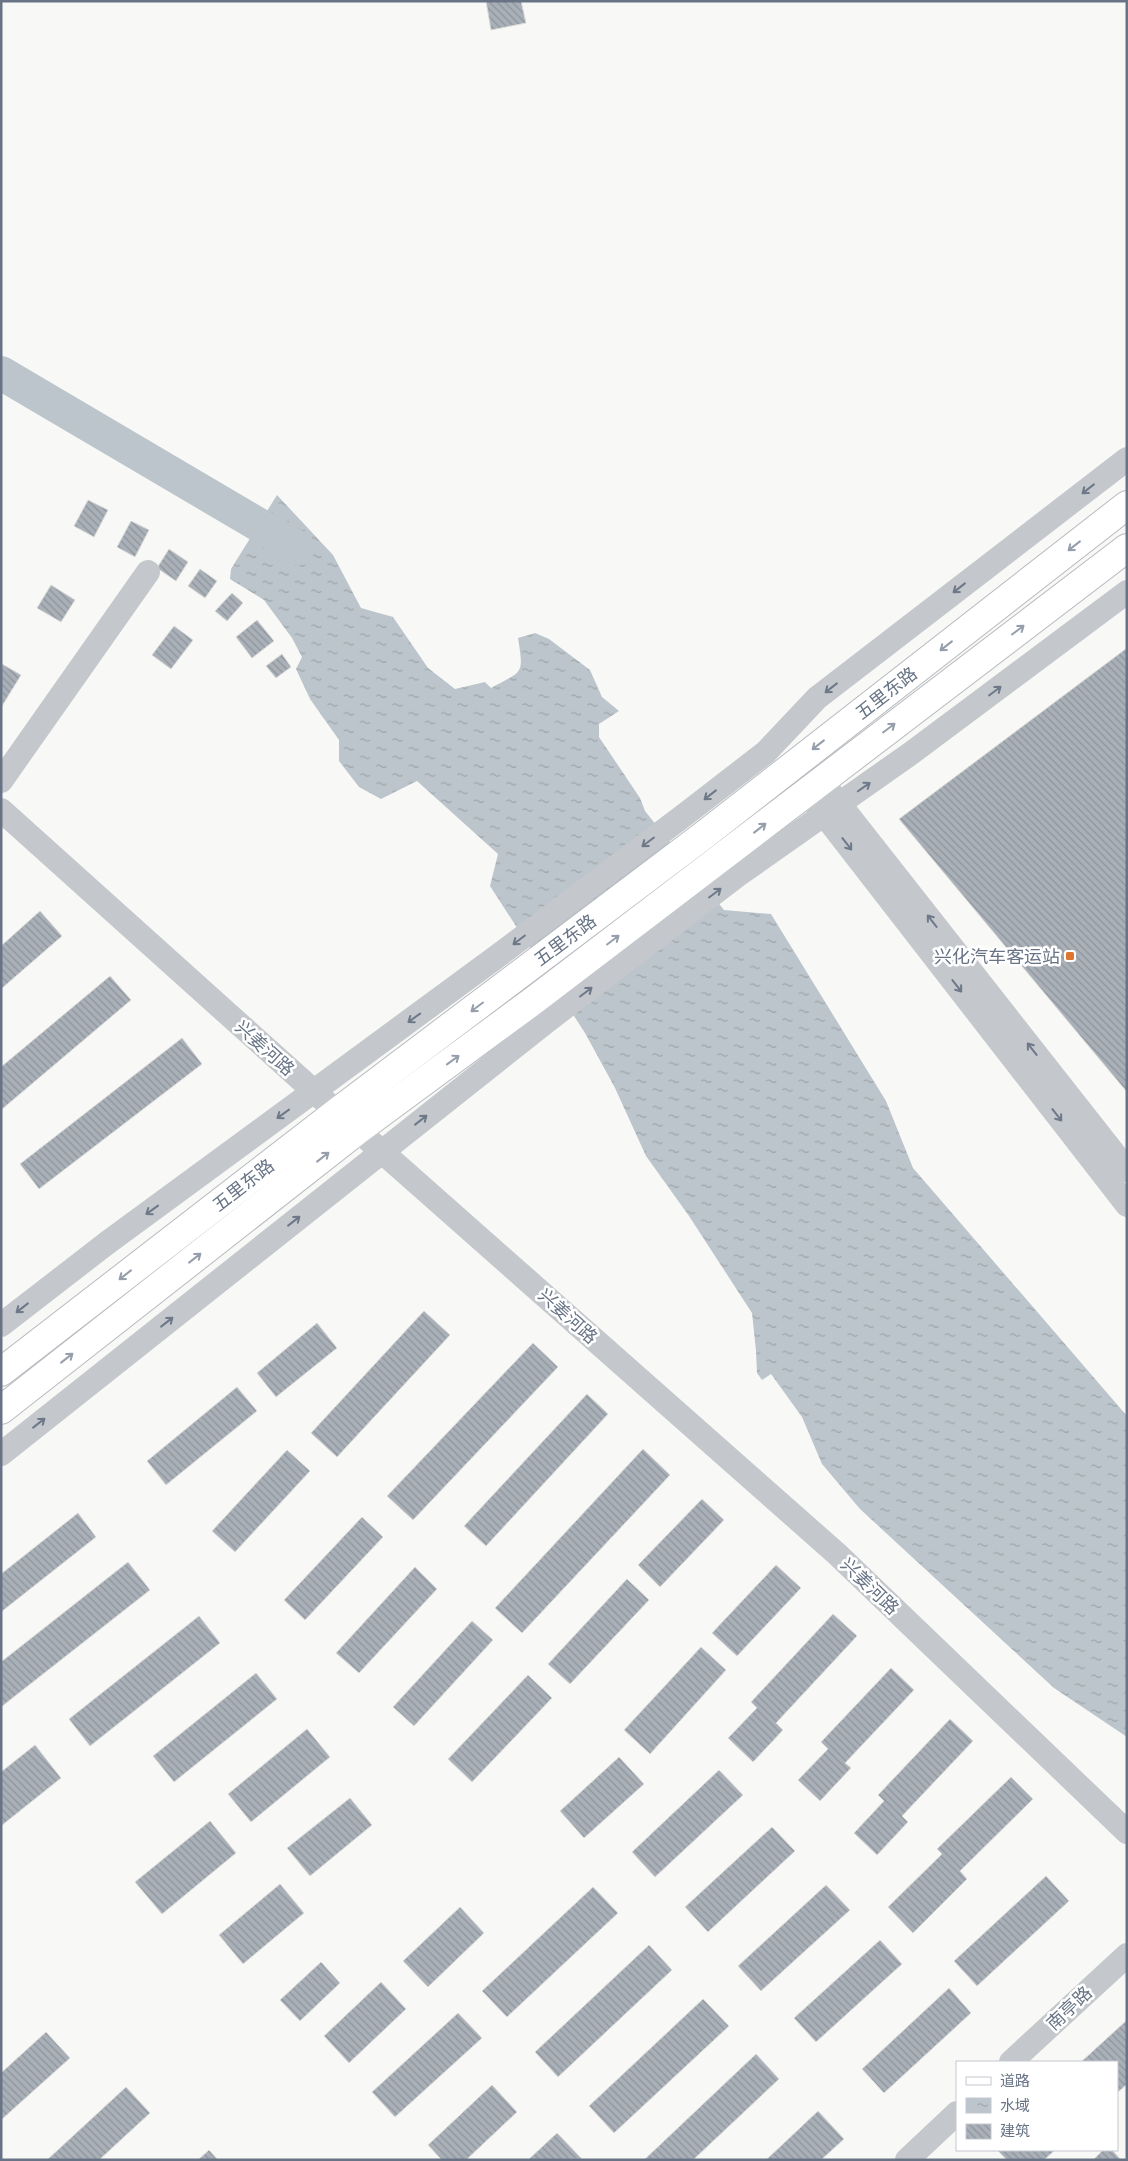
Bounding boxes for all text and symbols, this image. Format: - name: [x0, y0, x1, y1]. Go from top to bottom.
- one-way arrow: [1082, 484, 1095, 495]
- one-way arrow: [1068, 540, 1081, 551]
- one-way arrow: [953, 583, 966, 594]
- one-way arrow: [1011, 625, 1025, 635]
- one-way arrow: [940, 640, 953, 651]
- street label: 五里东路: [851, 663, 921, 723]
- one-way arrow: [825, 682, 838, 693]
- one-way arrow: [988, 685, 1001, 696]
- one-way arrow: [882, 723, 895, 734]
- one-way arrow: [812, 740, 825, 751]
- one-way arrow: [857, 782, 871, 792]
- one-way arrow: [704, 790, 717, 801]
- one-way arrow: [753, 822, 766, 833]
- one-way arrow: [642, 837, 655, 848]
- one-way arrow: [842, 837, 852, 851]
- one-way arrow: [708, 888, 722, 898]
- street label: 五里东路: [530, 910, 600, 970]
- one-way arrow: [926, 915, 937, 928]
- one-way arrow: [513, 935, 526, 946]
- one-way arrow: [606, 935, 619, 946]
- place label: 兴化汽车客运站: [934, 946, 1060, 967]
- marker: 兴化汽车客运站: [1064, 950, 1076, 962]
- one-way arrow: [952, 979, 963, 992]
- one-way arrow: [579, 986, 592, 997]
- one-way arrow: [470, 1002, 484, 1012]
- one-way arrow: [408, 1012, 421, 1023]
- street label: 兴姜河路: [231, 1016, 299, 1080]
- one-way arrow: [1026, 1043, 1037, 1056]
- one-way arrow: [446, 1055, 460, 1065]
- one-way arrow: [277, 1108, 290, 1119]
- one-way arrow: [1051, 1108, 1062, 1121]
- one-way arrow: [415, 1115, 428, 1126]
- one-way arrow: [316, 1152, 329, 1163]
- street label: 五里东路: [208, 1155, 278, 1215]
- one-way arrow: [145, 1205, 159, 1215]
- one-way arrow: [287, 1216, 300, 1227]
- one-way arrow: [188, 1252, 201, 1263]
- one-way arrow: [119, 1270, 132, 1281]
- street label: 兴姜河路: [534, 1284, 602, 1348]
- one-way arrow: [16, 1303, 29, 1314]
- one-way arrow: [160, 1317, 173, 1328]
- one-way arrow: [60, 1353, 74, 1363]
- one-way arrow: [33, 1418, 46, 1429]
- street label: 兴姜河路: [837, 1553, 903, 1619]
- street label: 南亭路: [1042, 1982, 1096, 2034]
- legend: [956, 2061, 1118, 2151]
- text: 道路: [1000, 2072, 1030, 2090]
- text: 水域: [1000, 2097, 1030, 2115]
- text: 建筑: [1000, 2122, 1030, 2140]

